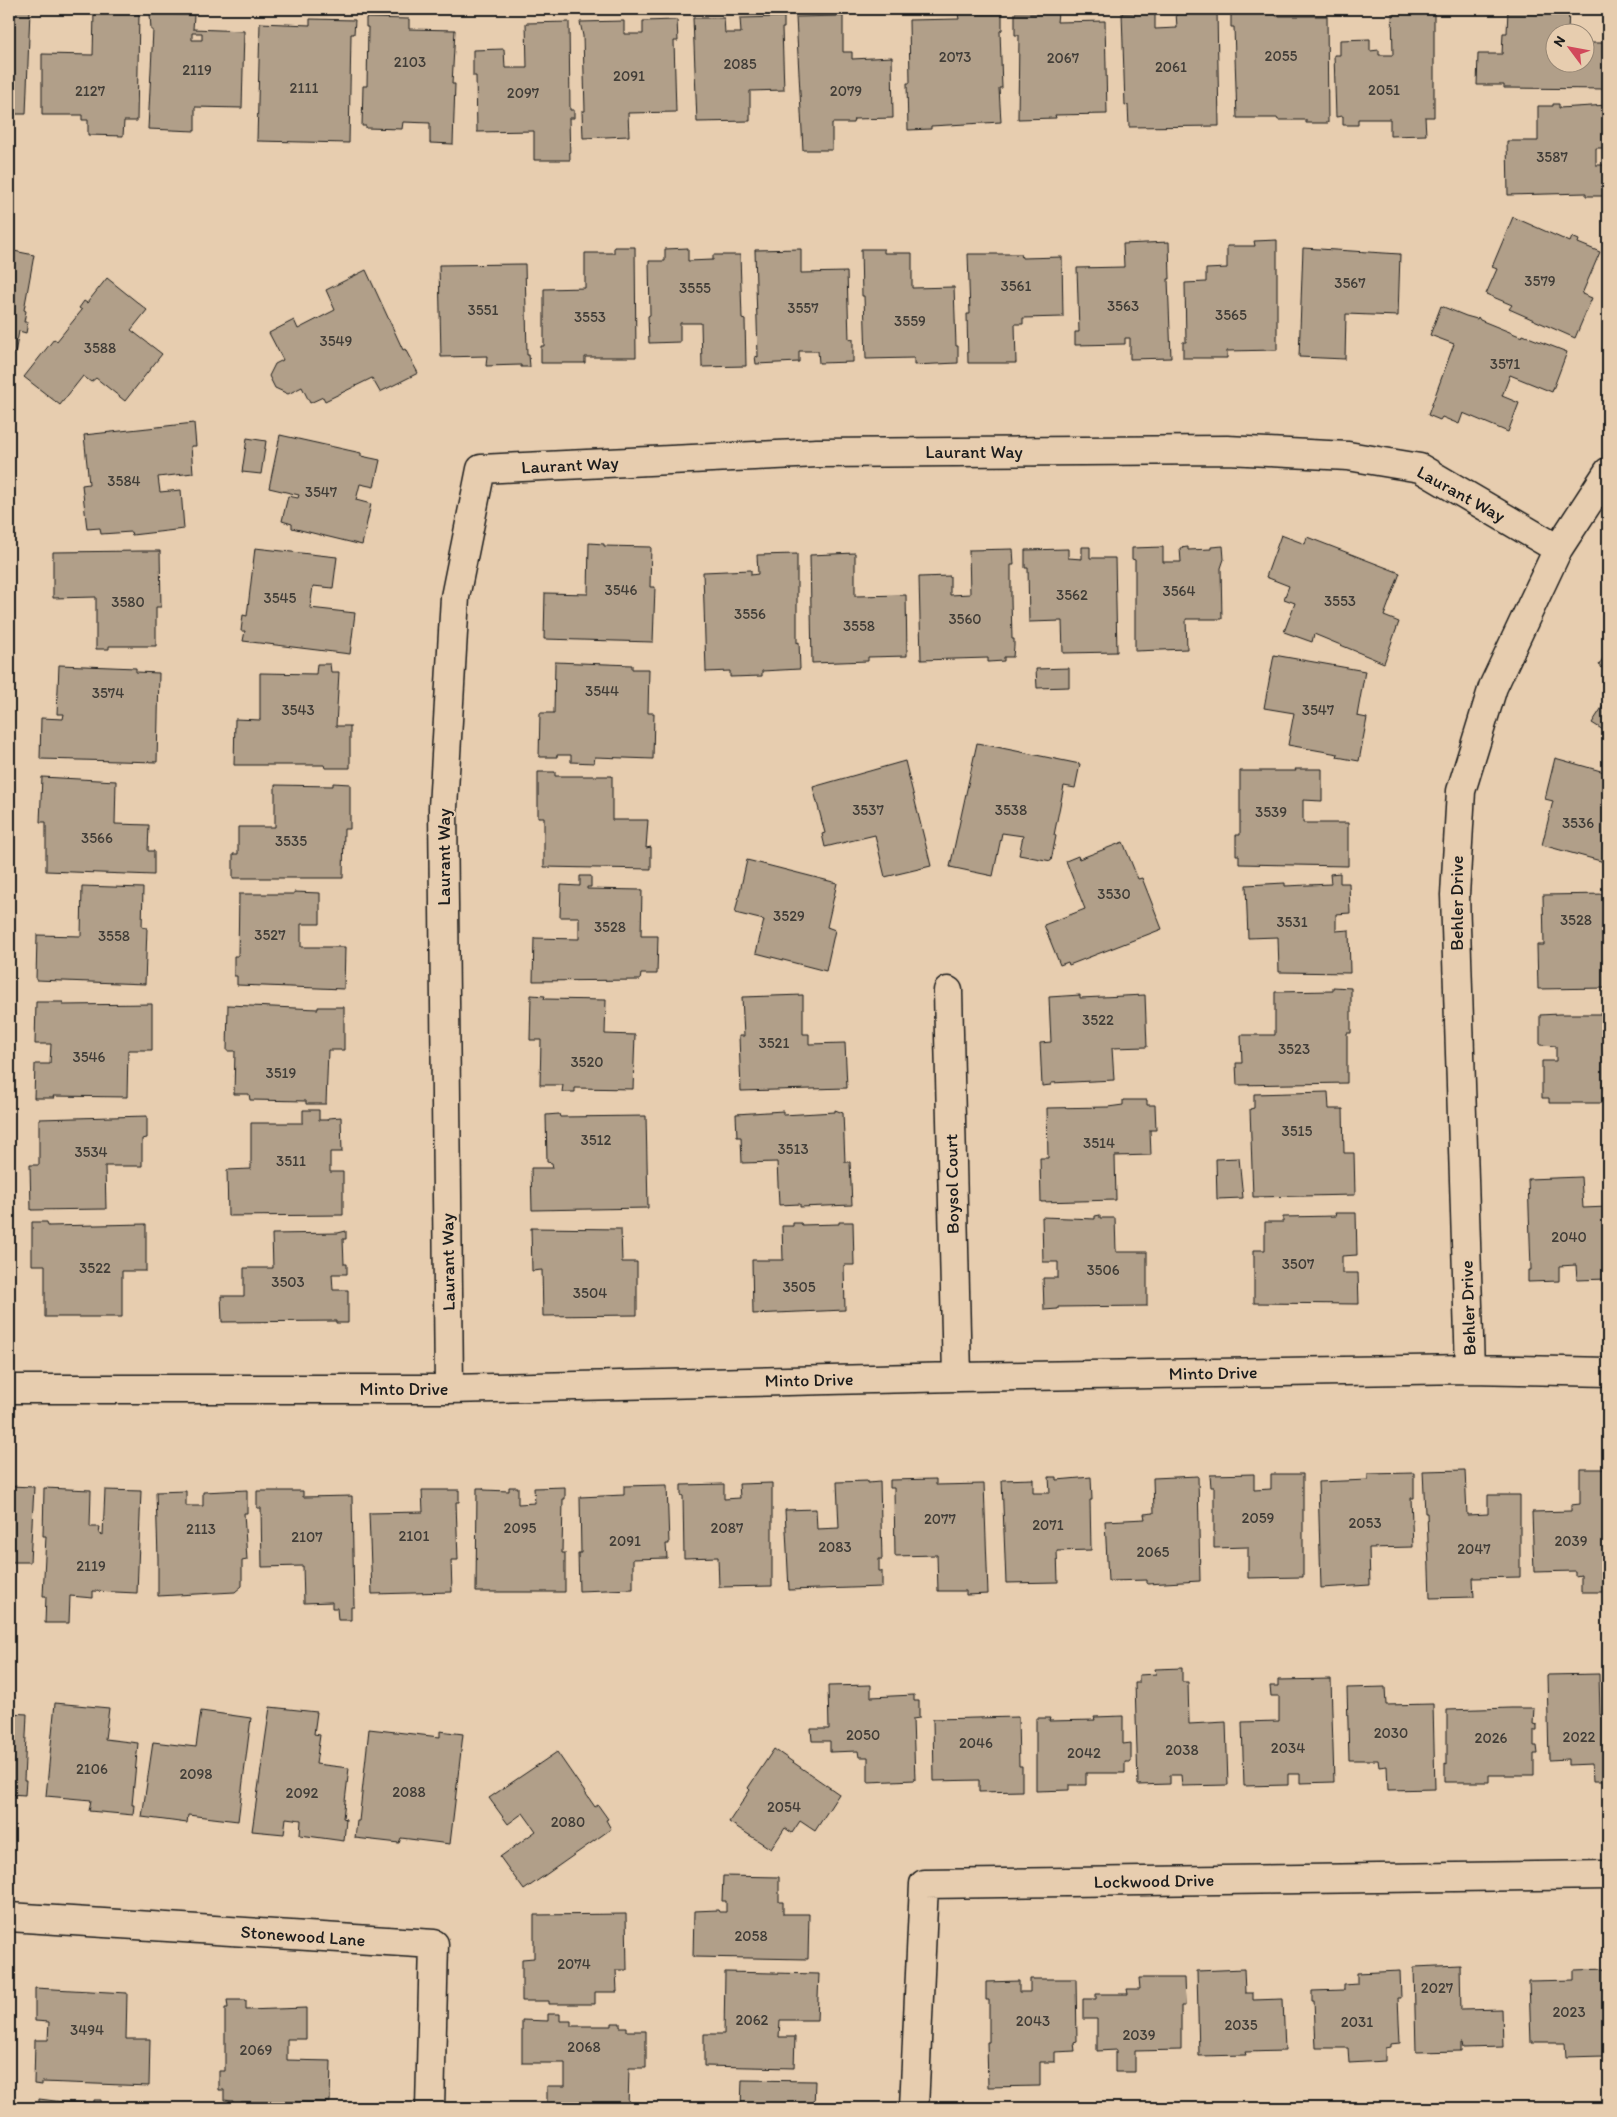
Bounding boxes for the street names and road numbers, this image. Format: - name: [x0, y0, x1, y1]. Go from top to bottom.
- street label: Laurant Way: [925, 441, 1023, 463]
- street label: Laurant Way: [521, 451, 620, 479]
- street label: Laurant Way: [1413, 461, 1509, 528]
- street label: Laurant Way: [433, 808, 455, 906]
- street label: Behler Drive: [1446, 855, 1468, 951]
- street label: Boysol Court: [940, 1133, 964, 1234]
- street label: Laurant Way: [436, 1212, 460, 1311]
- street label: Behler Drive: [1455, 1260, 1481, 1356]
- street label: Minto Drive: [1168, 1361, 1258, 1385]
- street label: Minto Drive: [764, 1368, 854, 1392]
- street label: Minto Drive: [360, 1378, 448, 1400]
- street label: Lockwood Drive: [1093, 1869, 1215, 1893]
- street label: Stonewood Lane: [240, 1921, 366, 1951]

